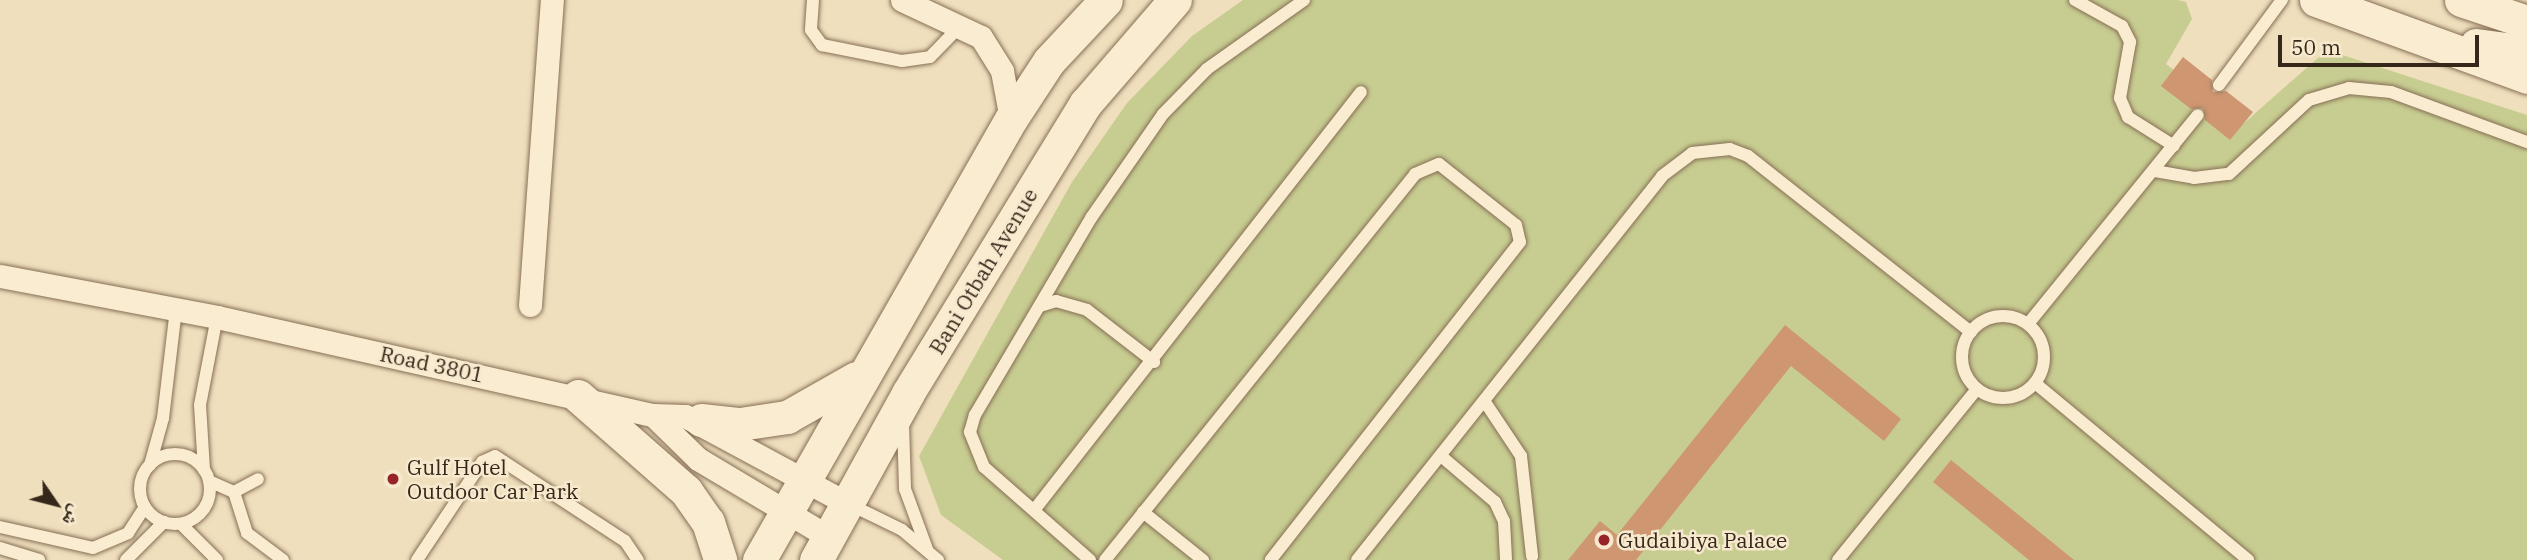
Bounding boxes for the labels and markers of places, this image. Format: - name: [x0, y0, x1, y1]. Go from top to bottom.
- place label: Gulf Hotel Outdoor Car Park: [407, 454, 578, 504]
- marker: Gulf Hotel Outdoor Car Park: [385, 471, 401, 487]
- place label: Gudaibiya Palace: [1618, 527, 1787, 553]
- marker: Gudaibiya Palace: [1596, 532, 1612, 548]

